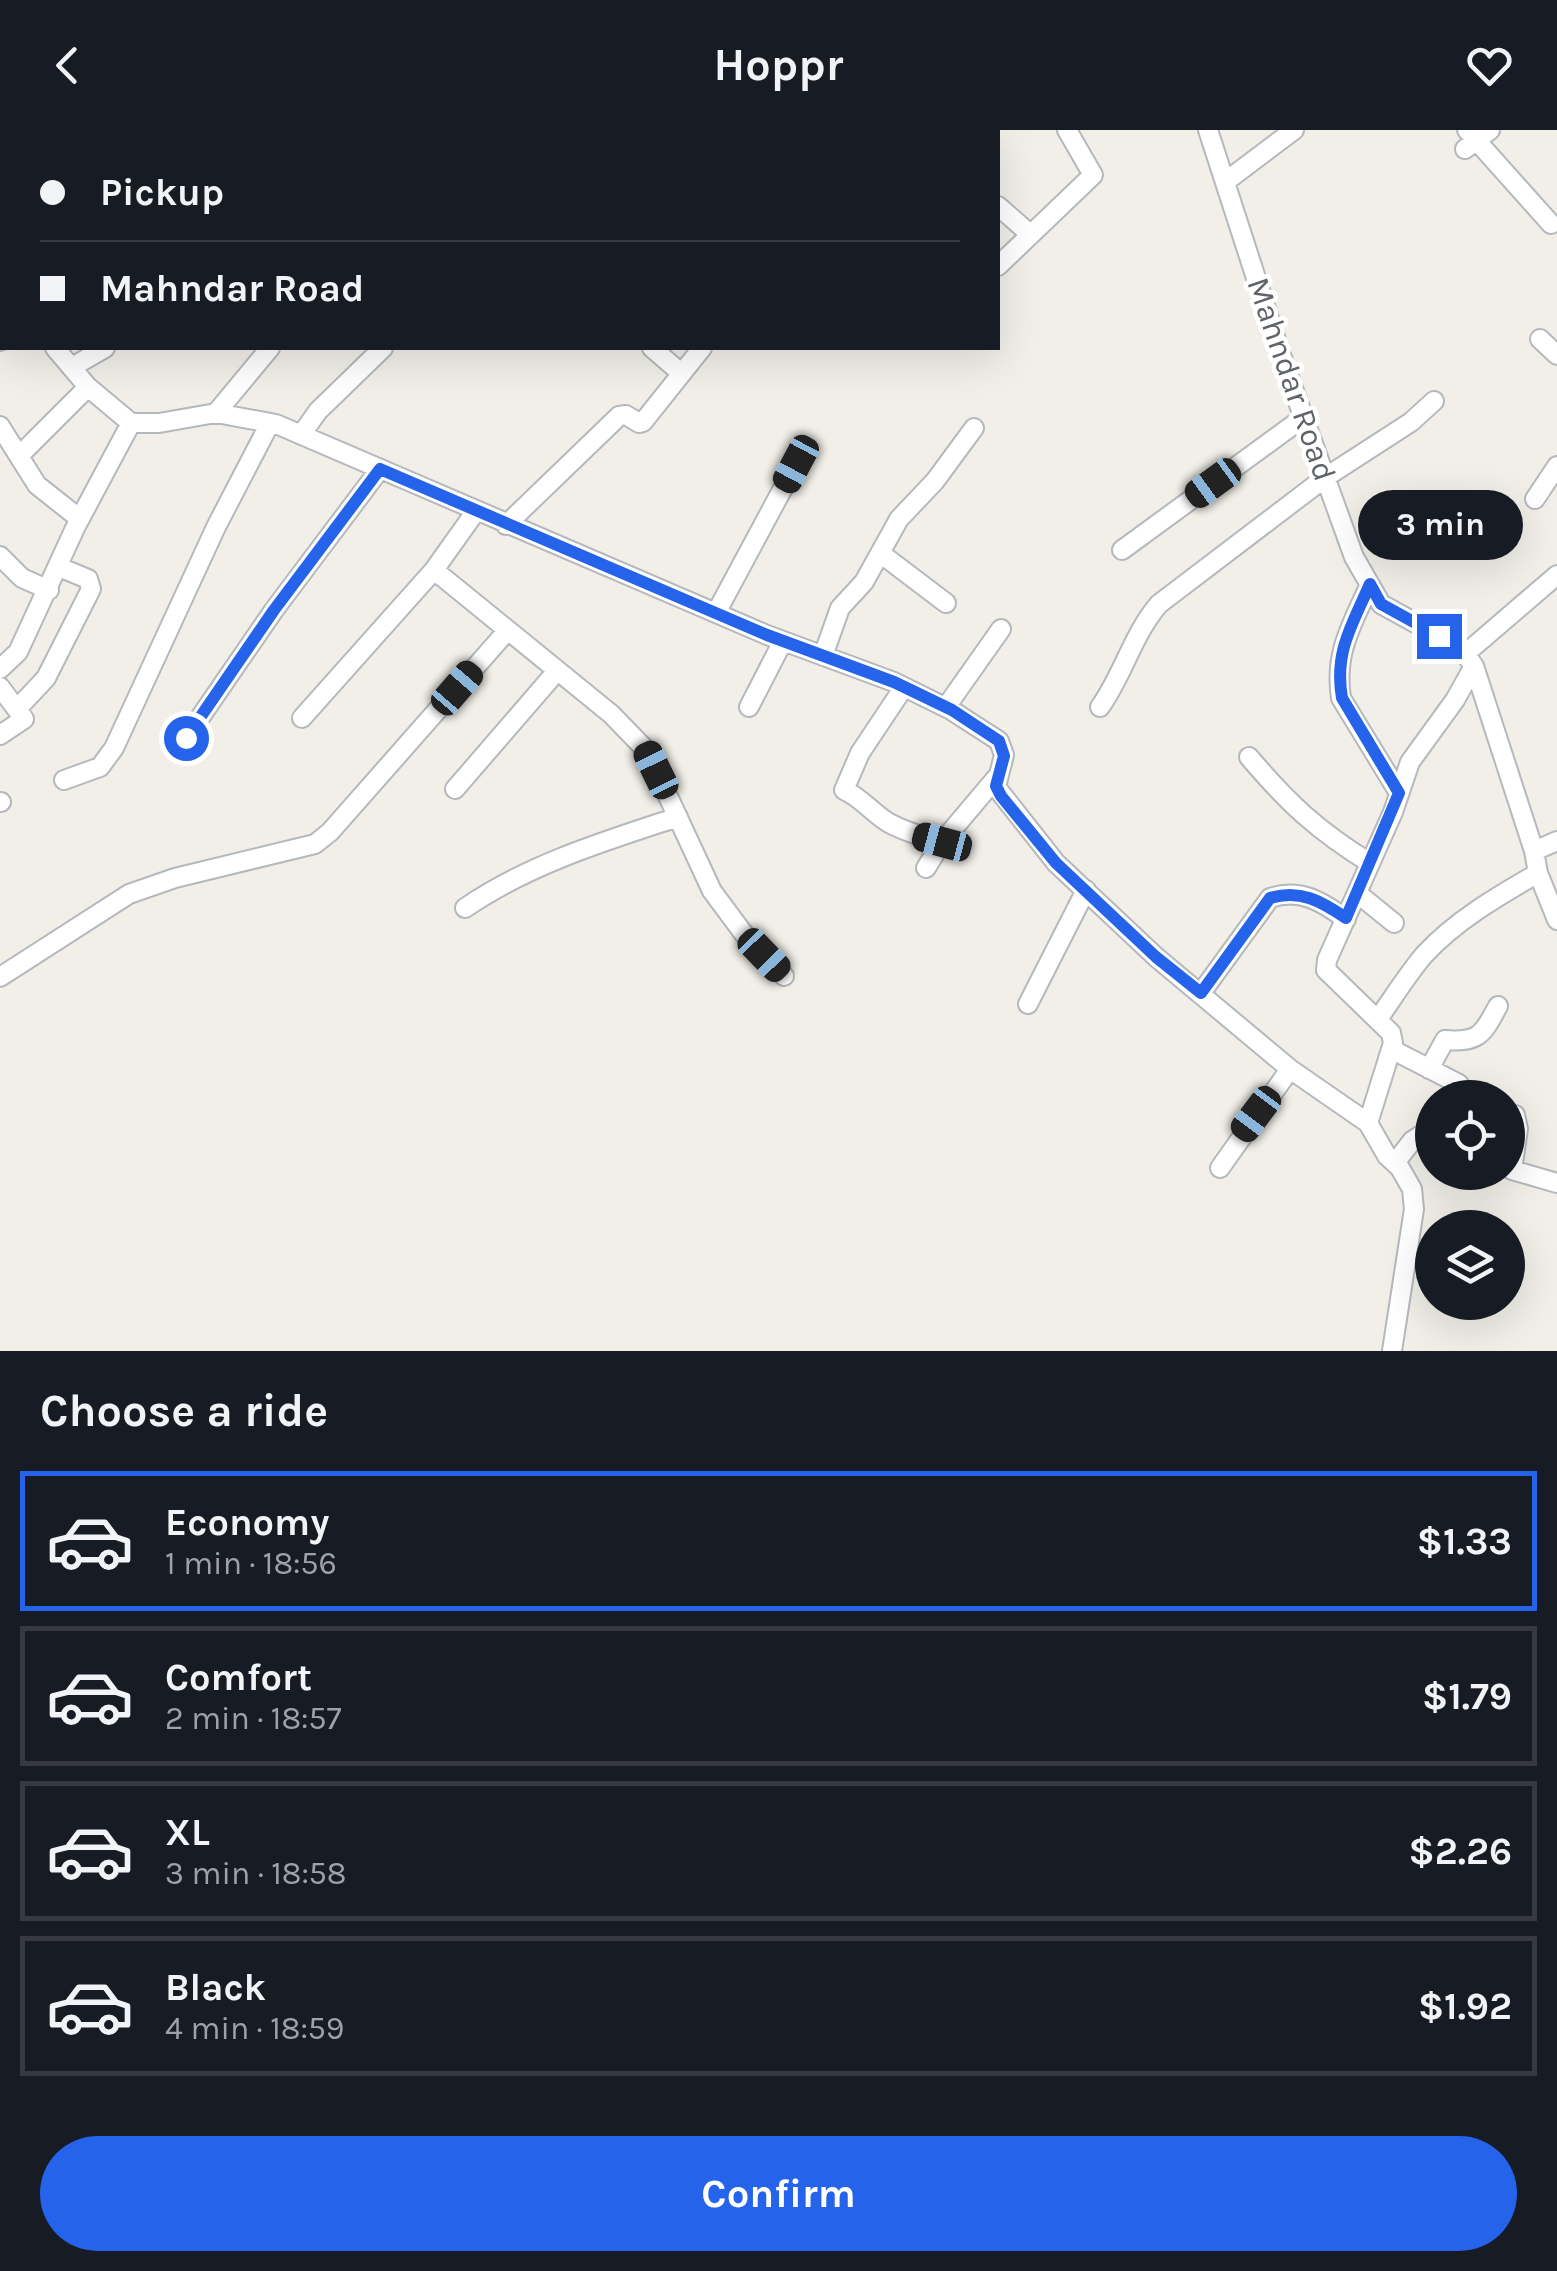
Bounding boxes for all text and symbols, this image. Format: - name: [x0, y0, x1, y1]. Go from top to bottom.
- icon: back: [40, 38, 95, 93]
- icon: heart: [1462, 38, 1517, 93]
- text: Hoppr: [714, 39, 843, 91]
- text: Pickup: [100, 170, 224, 215]
- text: Mahndar Road: [100, 266, 364, 311]
- street label: Mahndar Road: [1239, 273, 1344, 486]
- car: [769, 430, 823, 498]
- car: [1180, 453, 1246, 513]
- callout: 3 min: [1356, 491, 1522, 561]
- text: 3 min: [1396, 506, 1485, 543]
- route end: [1417, 614, 1462, 659]
- car: [426, 656, 488, 720]
- route start: [164, 716, 209, 761]
- car: [629, 736, 683, 804]
- car: [909, 820, 975, 864]
- car: [732, 923, 796, 987]
- map controls: [1415, 1080, 1525, 1320]
- button: locate: [1415, 1080, 1525, 1190]
- car: [1226, 1081, 1286, 1147]
- button: layers: [1415, 1210, 1525, 1320]
- text: Choose a ride: [40, 1385, 328, 1437]
- icon: car: [45, 1496, 135, 1586]
- text: Economy: [165, 1500, 329, 1545]
- text: $1.33: [1417, 1519, 1512, 1564]
- text: 1 min · 18:56: [165, 1545, 337, 1582]
- icon: car: [45, 1651, 135, 1741]
- text: Comfort: [165, 1655, 312, 1700]
- text: $1.79: [1422, 1674, 1512, 1719]
- text: 2 min · 18:57: [165, 1700, 342, 1737]
- icon: car: [45, 1806, 135, 1896]
- text: XL: [165, 1810, 210, 1855]
- text: $2.26: [1409, 1829, 1512, 1874]
- text: 3 min · 18:58: [165, 1855, 347, 1892]
- icon: car: [45, 1961, 135, 2051]
- text: Black: [165, 1965, 266, 2010]
- text: $1.92: [1418, 1984, 1512, 2029]
- text: 4 min · 18:59: [165, 2010, 344, 2047]
- button: Confirm: [40, 2136, 1517, 2251]

